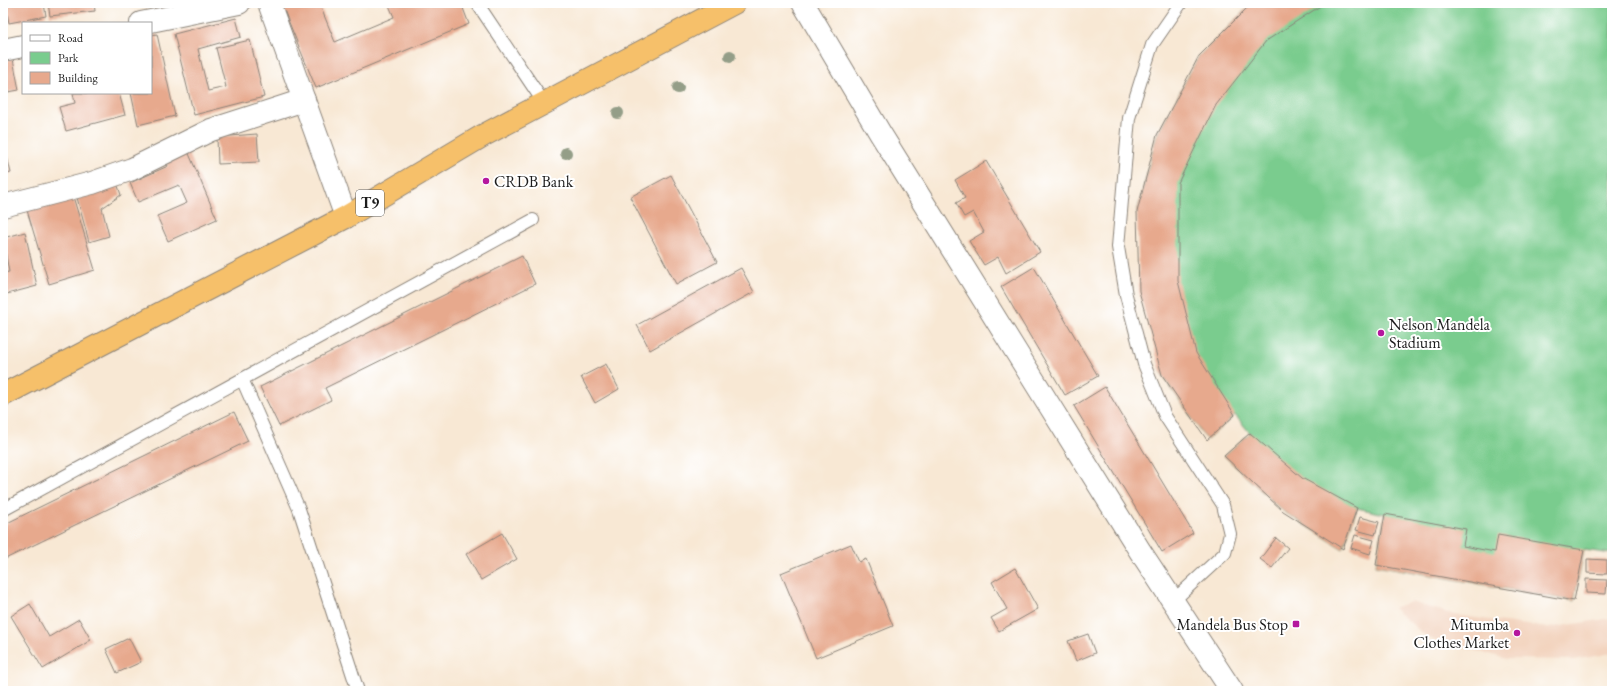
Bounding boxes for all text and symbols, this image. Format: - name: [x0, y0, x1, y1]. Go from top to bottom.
- legend: [22, 22, 152, 94]
- text: Road: [58, 30, 84, 46]
- text: Park: [58, 50, 79, 66]
- text: Building: [58, 70, 99, 86]
- place label: CRDB Bank: [494, 171, 574, 192]
- marker: CRDB Bank: [481, 176, 491, 186]
- road number: T9: [356, 190, 384, 216]
- place label: Nelson Mandela Stadium: [1389, 314, 1491, 353]
- marker: Nelson Mandela Stadium: [1376, 328, 1386, 338]
- place label: Mandela Bus Stop: [1176, 614, 1288, 635]
- place label: Mitumba Clothes Market: [1413, 614, 1510, 653]
- marker: Mandela Bus Stop: [1291, 619, 1301, 629]
- marker: Mitumba Clothes Market: [1512, 628, 1522, 638]

